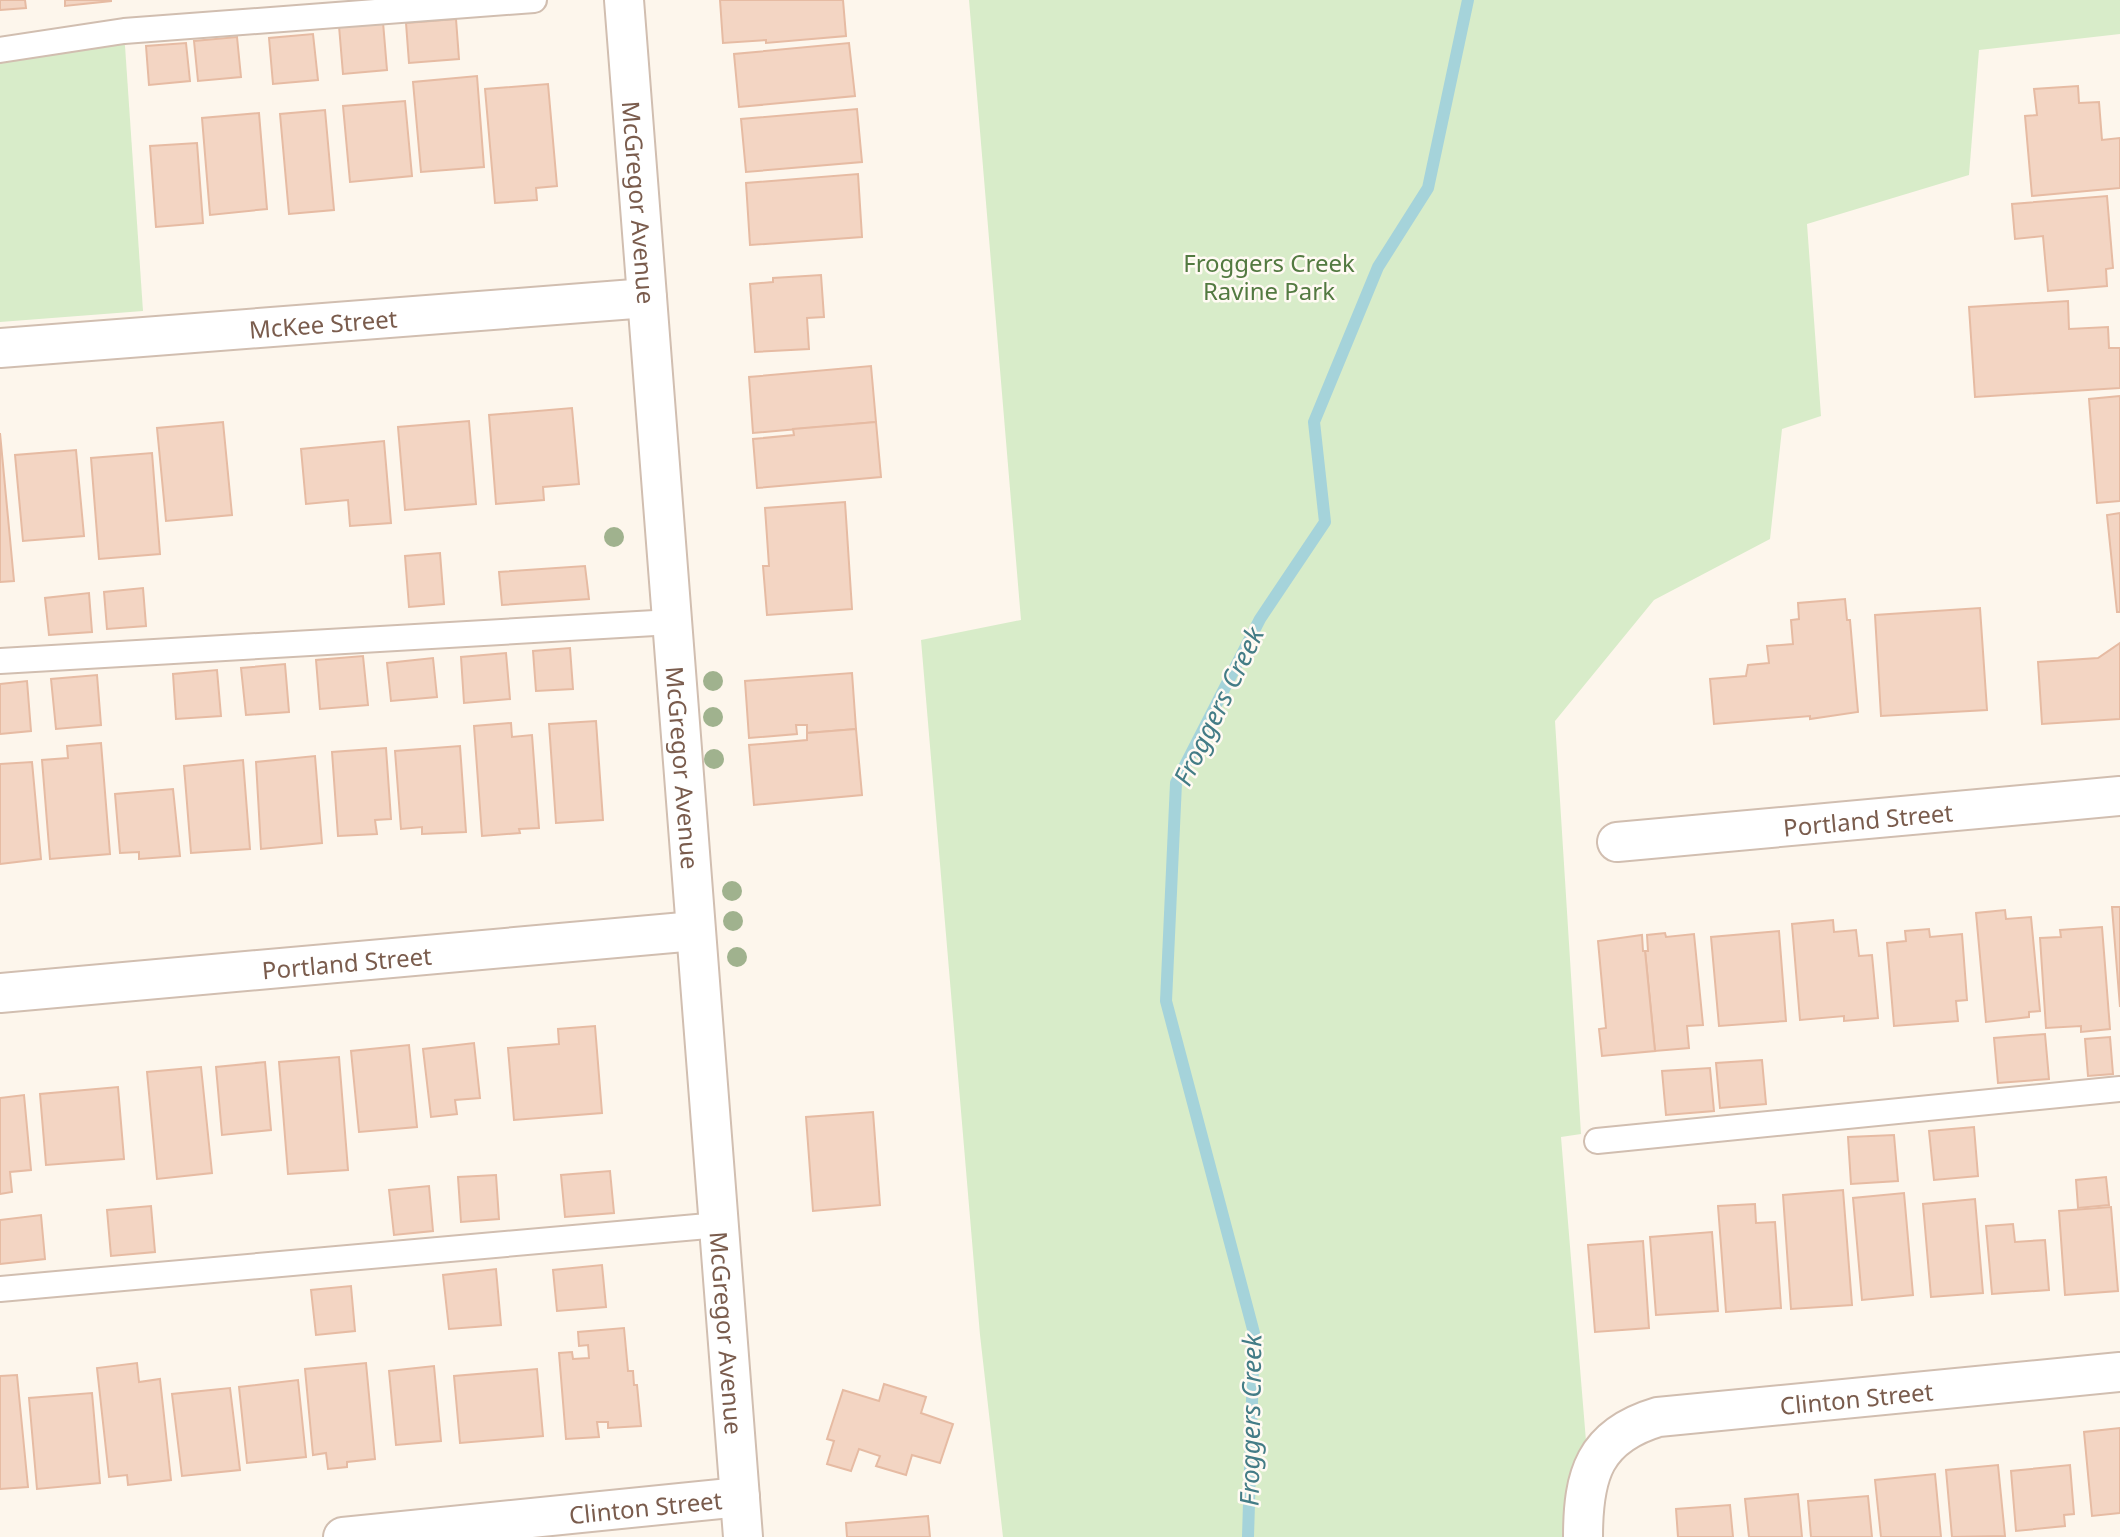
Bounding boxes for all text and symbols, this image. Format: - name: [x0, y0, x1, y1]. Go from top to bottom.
- street label: McGregor Avenue: [615, 100, 664, 305]
- park label: Froggers Creek Ravine Park: [1183, 246, 1355, 307]
- street label: McKee Street: [248, 301, 399, 345]
- water label: Froggers Creek: [1164, 620, 1272, 791]
- street label: McGregor Avenue: [659, 665, 708, 870]
- street label: Portland Street: [1782, 795, 1955, 843]
- street label: Portland Street: [260, 938, 433, 986]
- street label: McGregor Avenue: [703, 1230, 752, 1436]
- water label: Froggers Creek: [1231, 1332, 1270, 1506]
- street label: Clinton Street: [1778, 1374, 1935, 1422]
- street label: Clinton Street: [567, 1482, 724, 1531]

